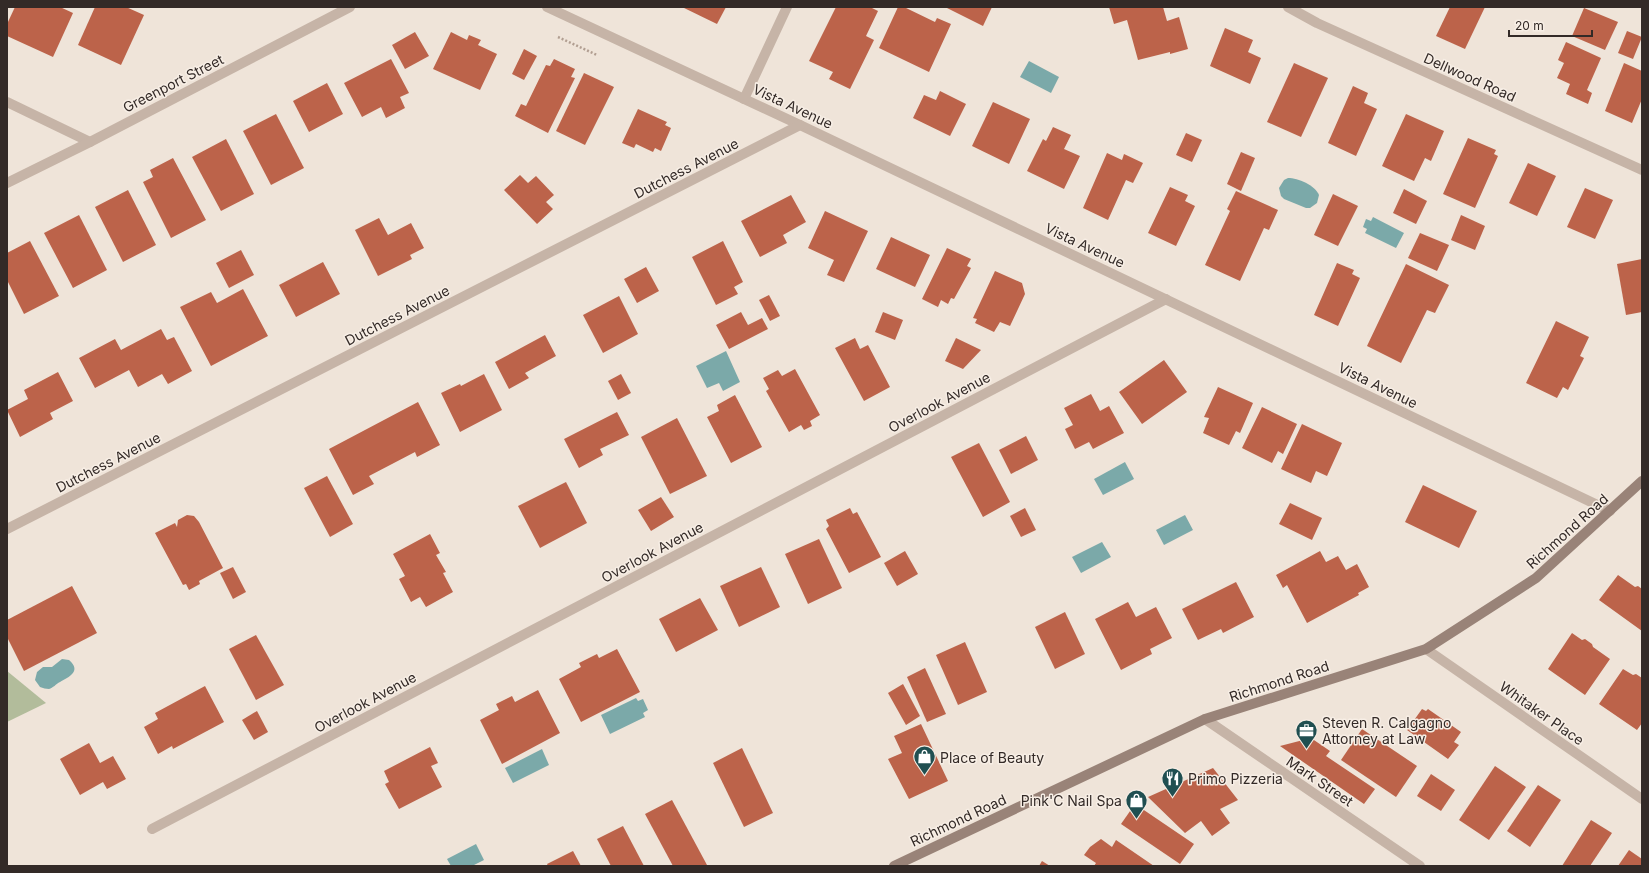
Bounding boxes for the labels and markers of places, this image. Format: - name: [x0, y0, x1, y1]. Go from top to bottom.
- place label: Steven R. Calgagno Attorney at Law: [1322, 714, 1451, 747]
- office icon: Steven R. Calgagno Attorney at Law: [1294, 717, 1320, 750]
- shop icon: Place of Beauty: [911, 744, 937, 777]
- place label: Place of Beauty: [940, 749, 1044, 766]
- restaurant icon: Primo Pizzeria: [1160, 765, 1186, 798]
- place label: Primo Pizzeria: [1188, 770, 1283, 787]
- shop icon: Pink'C Nail Spa: [1124, 787, 1150, 820]
- place label: Pink'C Nail Spa: [1021, 792, 1122, 809]

